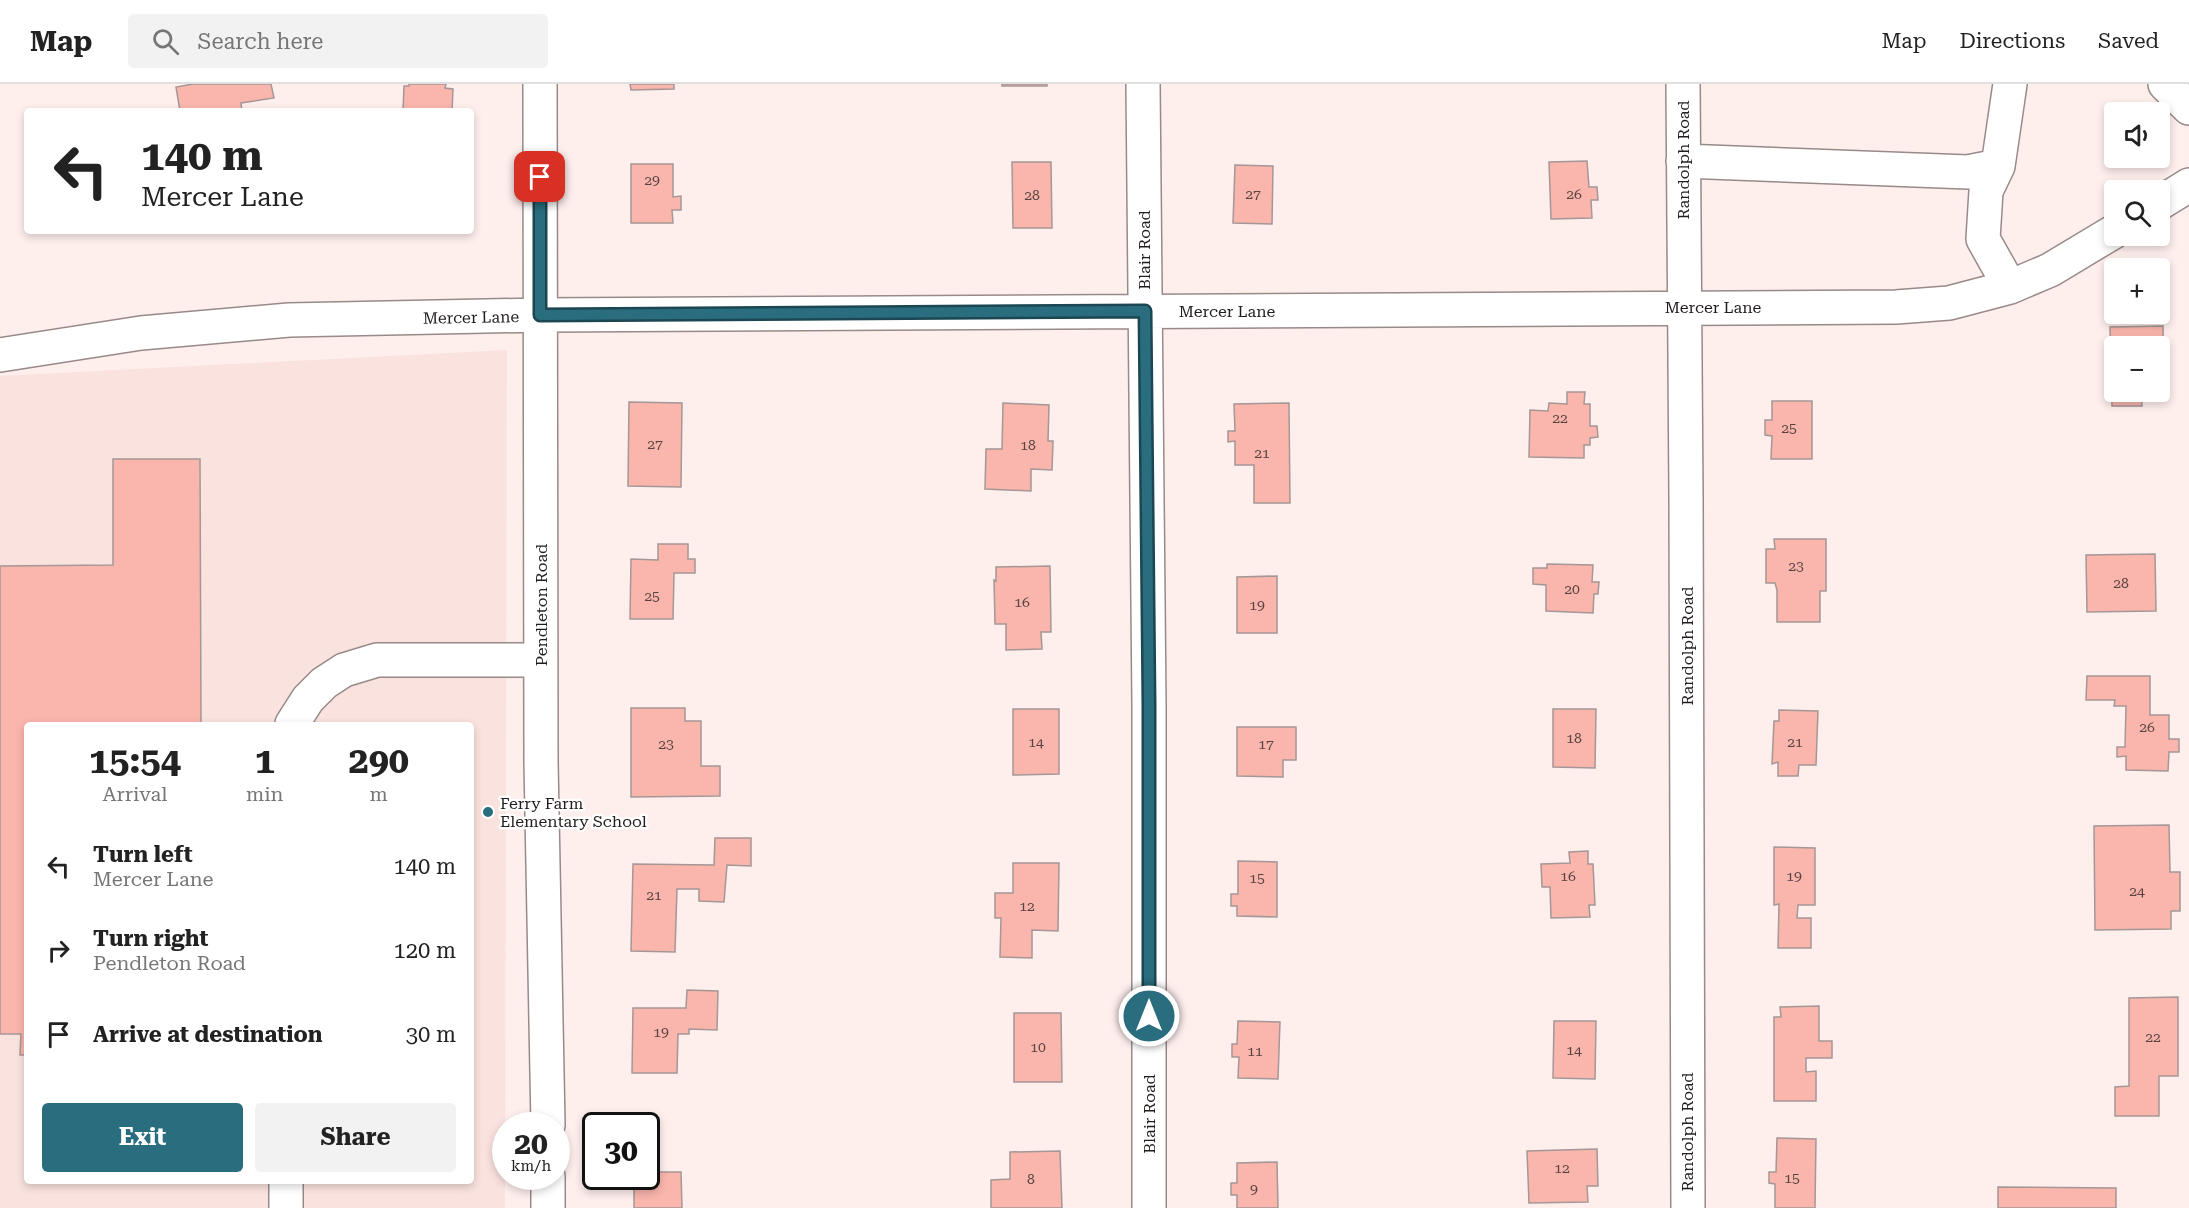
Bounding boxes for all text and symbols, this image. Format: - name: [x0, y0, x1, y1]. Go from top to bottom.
- search box: [128, 14, 548, 68]
- text: Map: [30, 25, 92, 58]
- icon: search: [149, 25, 182, 58]
- text: Search here: [197, 29, 323, 54]
- text: Map: [1882, 29, 1926, 53]
- text: Directions: [1959, 29, 2065, 53]
- text: Saved: [2098, 29, 2159, 53]
- street label: Randolph Road: [1674, 100, 1693, 220]
- map controls: [2104, 102, 2170, 402]
- button: sound: [2104, 102, 2170, 168]
- text: 140 m: [141, 131, 263, 180]
- icon: left: [42, 132, 120, 210]
- pin: [514, 151, 565, 202]
- icon: arrive: [523, 160, 556, 193]
- house number: 29: [644, 172, 660, 188]
- button: search: [2104, 180, 2170, 246]
- text: Mercer Lane: [141, 181, 304, 213]
- house number: 27: [1245, 186, 1261, 202]
- house number: 26: [1566, 186, 1582, 202]
- house number: 28: [1024, 187, 1040, 203]
- street label: Blair Road: [1135, 210, 1154, 290]
- button: +: [2104, 258, 2170, 324]
- street label: Mercer Lane: [1665, 298, 1761, 317]
- street label: Mercer Lane: [1179, 302, 1275, 321]
- street label: Mercer Lane: [423, 307, 520, 328]
- button: −: [2104, 336, 2170, 402]
- house number: 22: [1552, 410, 1568, 426]
- house number: 25: [1781, 420, 1797, 436]
- house number: 27: [647, 436, 663, 452]
- house number: 18: [1020, 437, 1036, 453]
- house number: 21: [1254, 445, 1270, 461]
- street label: Pendleton Road: [532, 544, 551, 666]
- house number: 23: [1788, 558, 1804, 574]
- house number: 28: [2113, 575, 2129, 591]
- house number: 20: [1564, 581, 1580, 597]
- street label: Randolph Road: [1678, 586, 1697, 706]
- house number: 25: [644, 588, 660, 604]
- house number: 16: [1014, 594, 1030, 610]
- house number: 19: [1249, 597, 1265, 613]
- house number: 26: [2139, 719, 2155, 735]
- house number: 18: [1566, 730, 1582, 746]
- house number: 14: [1028, 734, 1044, 750]
- house number: 21: [1787, 734, 1803, 750]
- house number: 23: [658, 736, 674, 752]
- house number: 17: [1258, 736, 1274, 752]
- text: 15:54: [89, 740, 181, 782]
- text: 1: [255, 740, 275, 782]
- text: 290: [349, 740, 409, 782]
- text: Arrival: [102, 782, 167, 806]
- text: min: [246, 782, 283, 806]
- text: m: [370, 782, 388, 806]
- place label: Ferry Farm Elementary School: [500, 794, 647, 831]
- marker: Ferry Farm Elementary School: [481, 805, 495, 819]
- text: Turn left: [93, 842, 193, 867]
- icon: left: [42, 850, 75, 883]
- text: 140 m: [393, 854, 456, 879]
- text: Mercer Lane: [93, 867, 214, 891]
- house number: 16: [1560, 868, 1576, 884]
- house number: 19: [1786, 868, 1802, 884]
- house number: 15: [1249, 870, 1265, 886]
- house number: 24: [2129, 883, 2145, 899]
- house number: 21: [646, 887, 662, 903]
- house number: 12: [1019, 898, 1035, 914]
- text: Turn right: [93, 926, 208, 951]
- icon: right: [42, 934, 75, 967]
- text: 120 m: [393, 938, 456, 963]
- text: Pendleton Road: [93, 951, 246, 975]
- position arrow: [1117, 984, 1181, 1048]
- icon: arrive: [42, 1018, 75, 1051]
- text: Arrive at destination: [93, 1022, 322, 1047]
- text: 30 m: [406, 1022, 456, 1047]
- house number: 19: [653, 1024, 669, 1040]
- house number: 22: [2145, 1029, 2161, 1045]
- house number: 10: [1030, 1039, 1046, 1055]
- house number: 14: [1566, 1042, 1582, 1058]
- house number: 11: [1247, 1043, 1263, 1059]
- street label: Randolph Road: [1678, 1072, 1697, 1192]
- street label: Blair Road: [1140, 1074, 1159, 1154]
- button: Exit: [42, 1103, 243, 1172]
- button: Share: [255, 1103, 456, 1172]
- speed limit sign: 30: [582, 1112, 660, 1190]
- text: 20: [514, 1126, 548, 1161]
- text: km/h: [511, 1157, 551, 1175]
- house number: 12: [1554, 1160, 1570, 1176]
- house number: 15: [1784, 1170, 1800, 1186]
- house number: 8: [1027, 1171, 1035, 1187]
- house number: 9: [1250, 1181, 1258, 1197]

